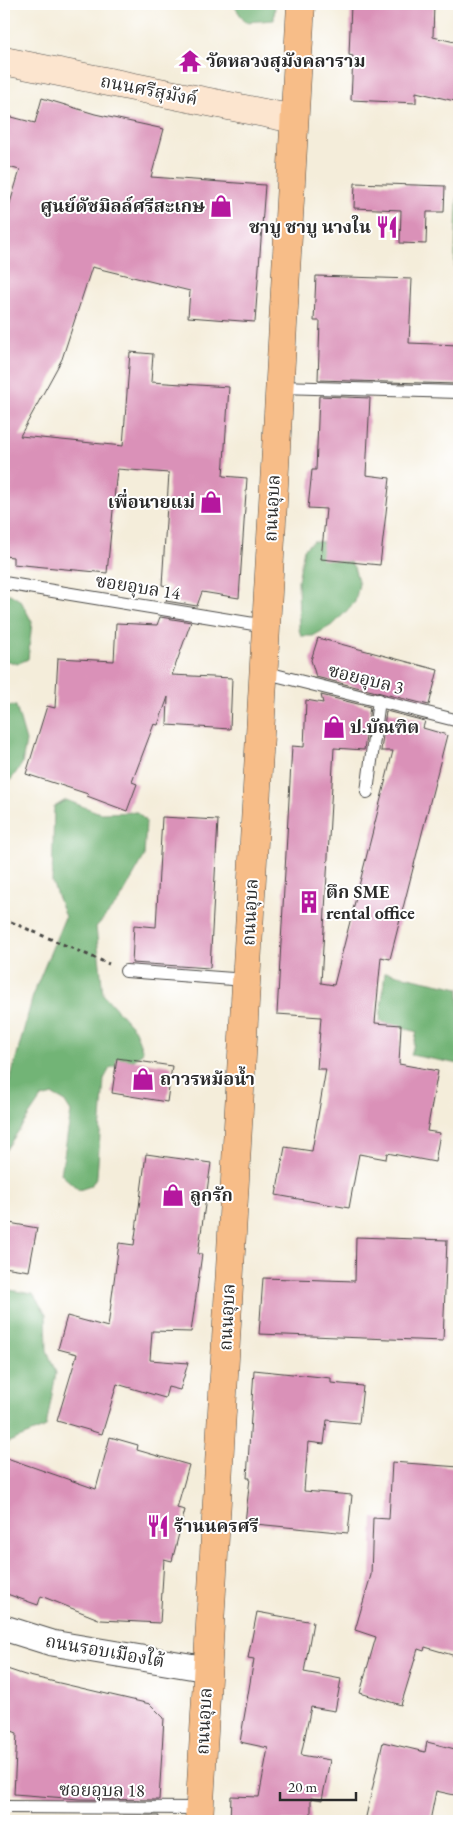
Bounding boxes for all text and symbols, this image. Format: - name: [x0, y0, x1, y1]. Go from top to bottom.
- temple icon: วัดหลวงสุมังคลาราม: [177, 48, 203, 74]
- place label: วัดหลวงสุมังคลาราม: [206, 49, 365, 73]
- street label: ถนนศรีสุมังค์: [98, 69, 200, 111]
- shop icon: ศูนย์ดัชมิลล์ศรีสะเกษ: [208, 193, 234, 219]
- place label: ศูนย์ดัชมิลล์ศรีสะเกษ: [40, 194, 205, 217]
- restaurant icon: ชาบู ชาบู นางใน: [374, 214, 400, 240]
- place label: ชาบู ชาบู นางใน: [249, 215, 371, 238]
- street label: ถนนอุบล: [258, 474, 286, 542]
- place label: เพื่อนายแม่: [108, 488, 195, 513]
- shop icon: เพื่อนายแม่: [198, 489, 224, 515]
- street label: ซอยอุบล 14: [94, 568, 182, 606]
- street label: ซอยอุบล 3: [326, 658, 406, 700]
- shop icon: ป.บัณฑิต: [321, 714, 347, 740]
- place label: ป.บัณฑิต: [350, 715, 419, 738]
- street label: ถนนอุบล: [236, 878, 264, 946]
- place label: ตึก SME rental office: [326, 880, 415, 924]
- building icon: ตึก SME rental office: [296, 889, 322, 915]
- shop icon: ถาวรหม้อน้ำ: [130, 1066, 156, 1092]
- place label: ถาวรหม้อน้ำ: [160, 1066, 255, 1090]
- shop icon: ลูกรัก: [160, 1182, 186, 1208]
- place label: ลูกรัก: [190, 1183, 233, 1206]
- street label: ถนนอุบล: [213, 1283, 241, 1351]
- restaurant icon: ร้านนครศรี: [145, 1513, 171, 1539]
- place label: ร้านนครศรี: [174, 1514, 258, 1537]
- street label: ถนนรอบเมืองใต้: [44, 1629, 167, 1672]
- street label: ถนนอุบล: [190, 1687, 218, 1755]
- scale bar: [280, 1770, 357, 1802]
- street label: ซอยอุบล 18: [59, 1777, 145, 1803]
- text: 20 m: [288, 1777, 317, 1796]

